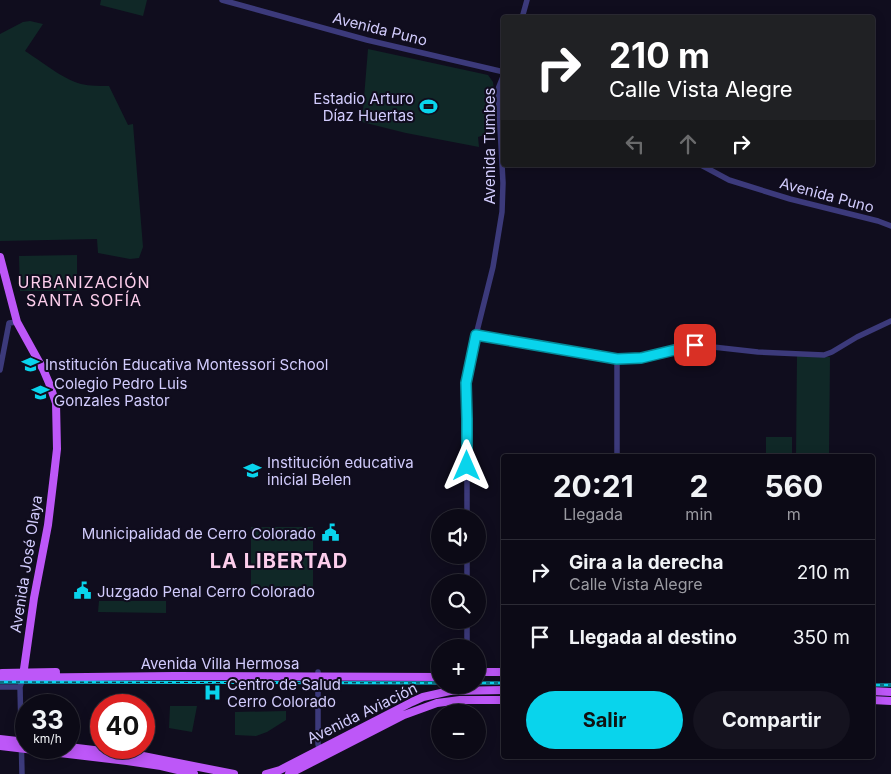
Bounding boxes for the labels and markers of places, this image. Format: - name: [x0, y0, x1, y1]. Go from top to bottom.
- place label: Estadio Arturo Díaz Huertas: [313, 89, 414, 125]
- sports icon: Estadio Arturo Díaz Huertas: [418, 97, 438, 117]
- pin: [674, 324, 716, 366]
- school or university icon: Institución Educativa Montessori School: [21, 354, 41, 374]
- place label: Institución Educativa Montessori School: [45, 355, 328, 374]
- place label: Colegio Pedro Luis Gonzales Pastor: [54, 374, 187, 410]
- school or university icon: Colegio Pedro Luis Gonzales Pastor: [30, 382, 50, 402]
- place label: Institución educativa inicial Belen: [267, 453, 414, 489]
- school or university icon: Institución educativa inicial Belen: [243, 461, 263, 481]
- public building icon: Municipalidad de Cerro Colorado: [320, 523, 340, 543]
- place label: Municipalidad de Cerro Colorado: [82, 524, 316, 543]
- public building icon: Juzgado Penal Cerro Colorado: [73, 581, 93, 601]
- place label: Juzgado Penal Cerro Colorado: [97, 582, 315, 601]
- place label: Centro de Salud Cerro Colorado: [227, 675, 341, 711]
- hospital icon: Centro de Salud Cerro Colorado: [203, 683, 223, 703]

